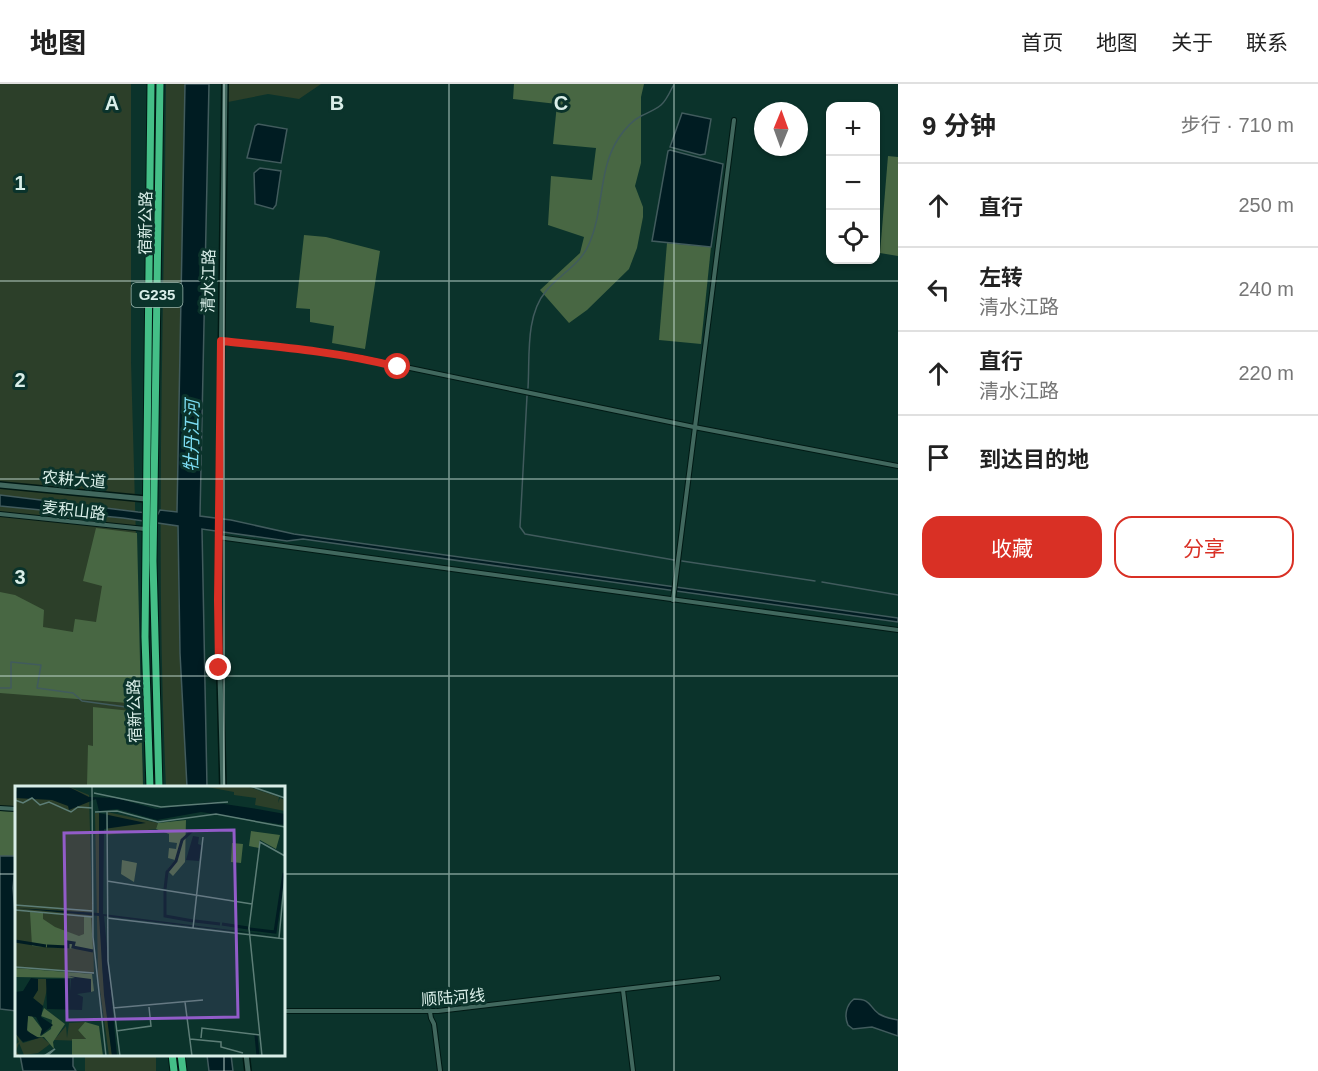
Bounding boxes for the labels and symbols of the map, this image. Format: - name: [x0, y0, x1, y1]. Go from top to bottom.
- text: A: [105, 92, 119, 114]
- text: B: [330, 92, 344, 114]
- text: C: [554, 92, 568, 114]
- north arrow: [754, 102, 808, 156]
- text: 1: [14, 172, 26, 194]
- street label: 宿新公路: [136, 191, 155, 255]
- street label: 清水江路: [199, 249, 218, 313]
- road number: G235: [132, 283, 182, 307]
- route start: [384, 353, 410, 379]
- text: 2: [14, 369, 26, 391]
- water label: 牡丹江河: [181, 397, 203, 472]
- street label: 农耕大道: [41, 468, 107, 491]
- street label: 麦积山路: [41, 499, 107, 522]
- text: 3: [14, 566, 26, 588]
- route end: [205, 654, 231, 680]
- street label: 宿新公路: [125, 679, 144, 743]
- inset map: [15, 786, 285, 1056]
- street label: 顺陆河线: [421, 987, 486, 1008]

